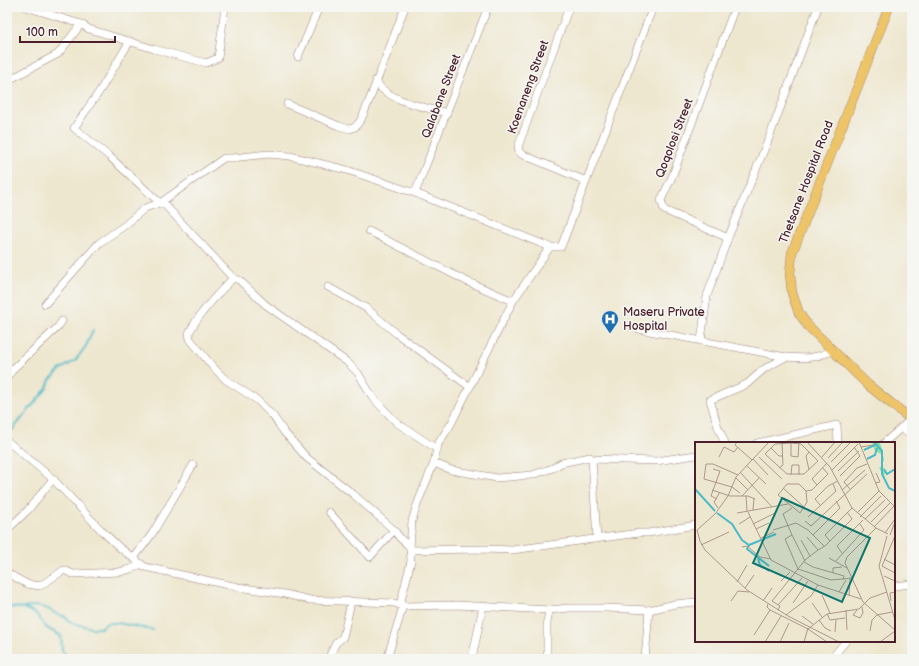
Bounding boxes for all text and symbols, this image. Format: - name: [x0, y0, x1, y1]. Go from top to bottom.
- scale bar: [20, 18, 115, 44]
- text: 100 m: [26, 25, 58, 40]
- street label: Koenaneng Street: [505, 38, 552, 136]
- street label: Qalabane Street: [419, 52, 465, 140]
- street label: Qoqolosi Street: [652, 96, 697, 180]
- street label: Thetsane Hospital Road: [776, 119, 837, 246]
- place label: Maseru Private Hospital: [623, 305, 705, 334]
- hospital icon: Maseru Private Hospital: [600, 309, 620, 334]
- inset map: [695, 442, 895, 642]

